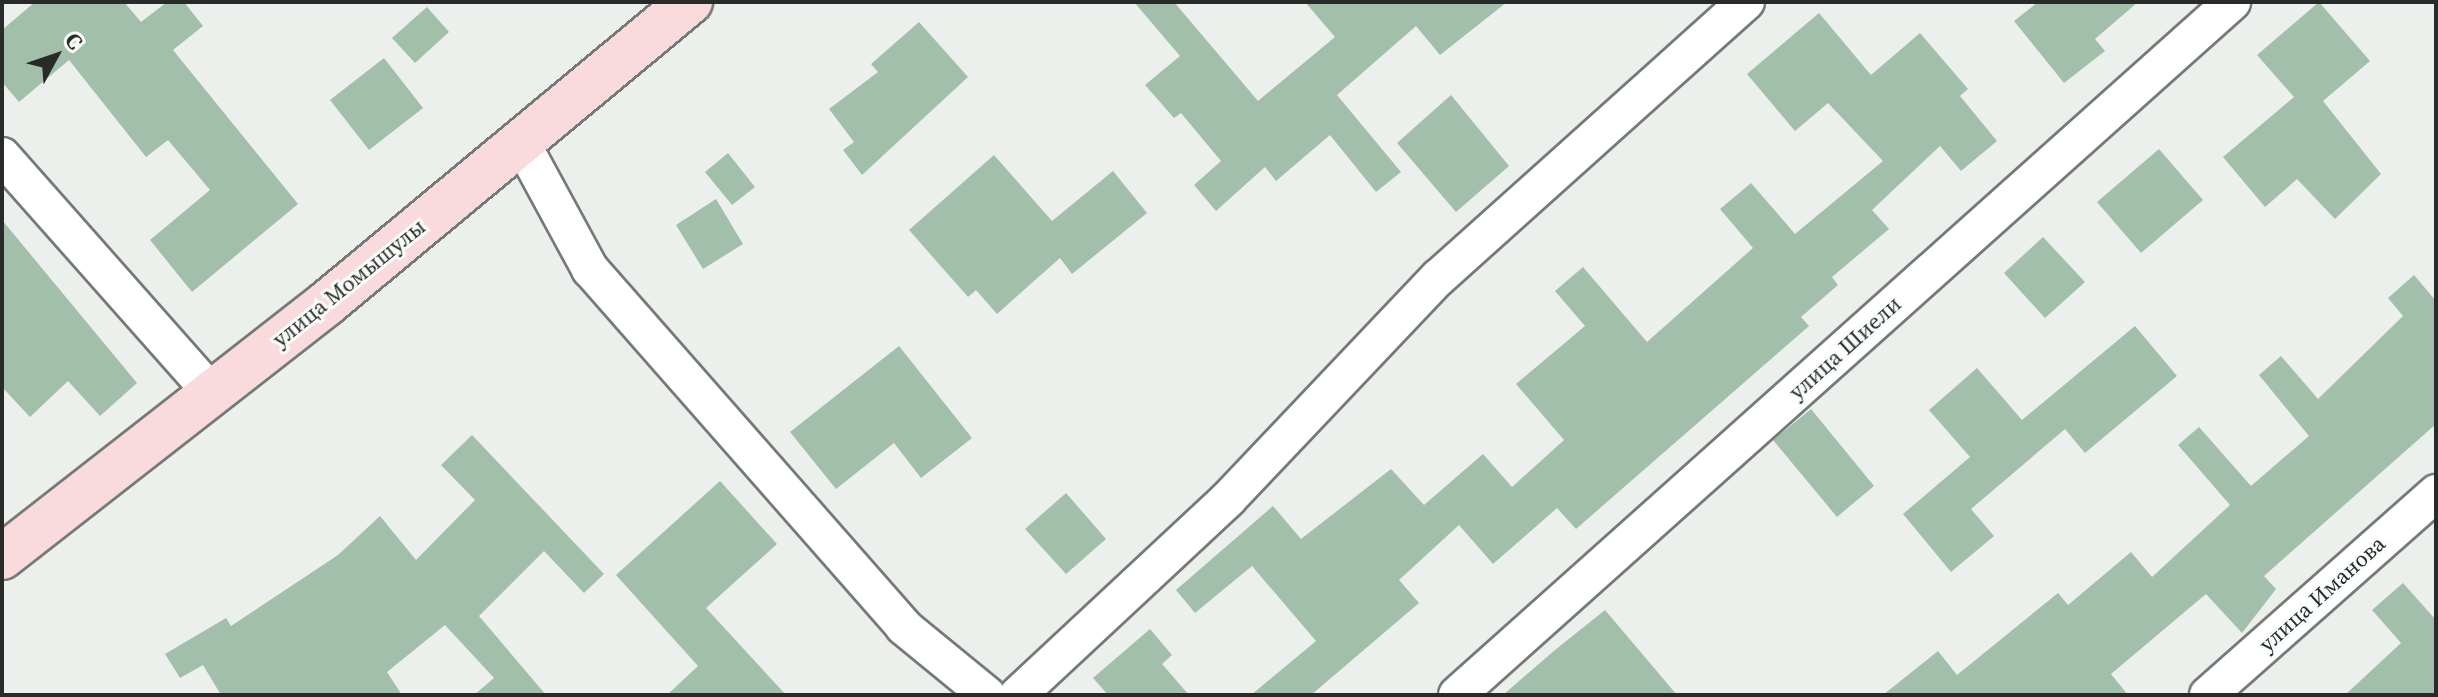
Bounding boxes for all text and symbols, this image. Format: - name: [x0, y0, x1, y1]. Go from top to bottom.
- north arrow: [16, 16, 96, 96]
- text: С: [58, 26, 90, 55]
- street label: улица Момышулы: [267, 213, 431, 353]
- street label: улица Шиели: [1784, 291, 1906, 405]
- street label: улица Иманова: [2254, 531, 2390, 657]

